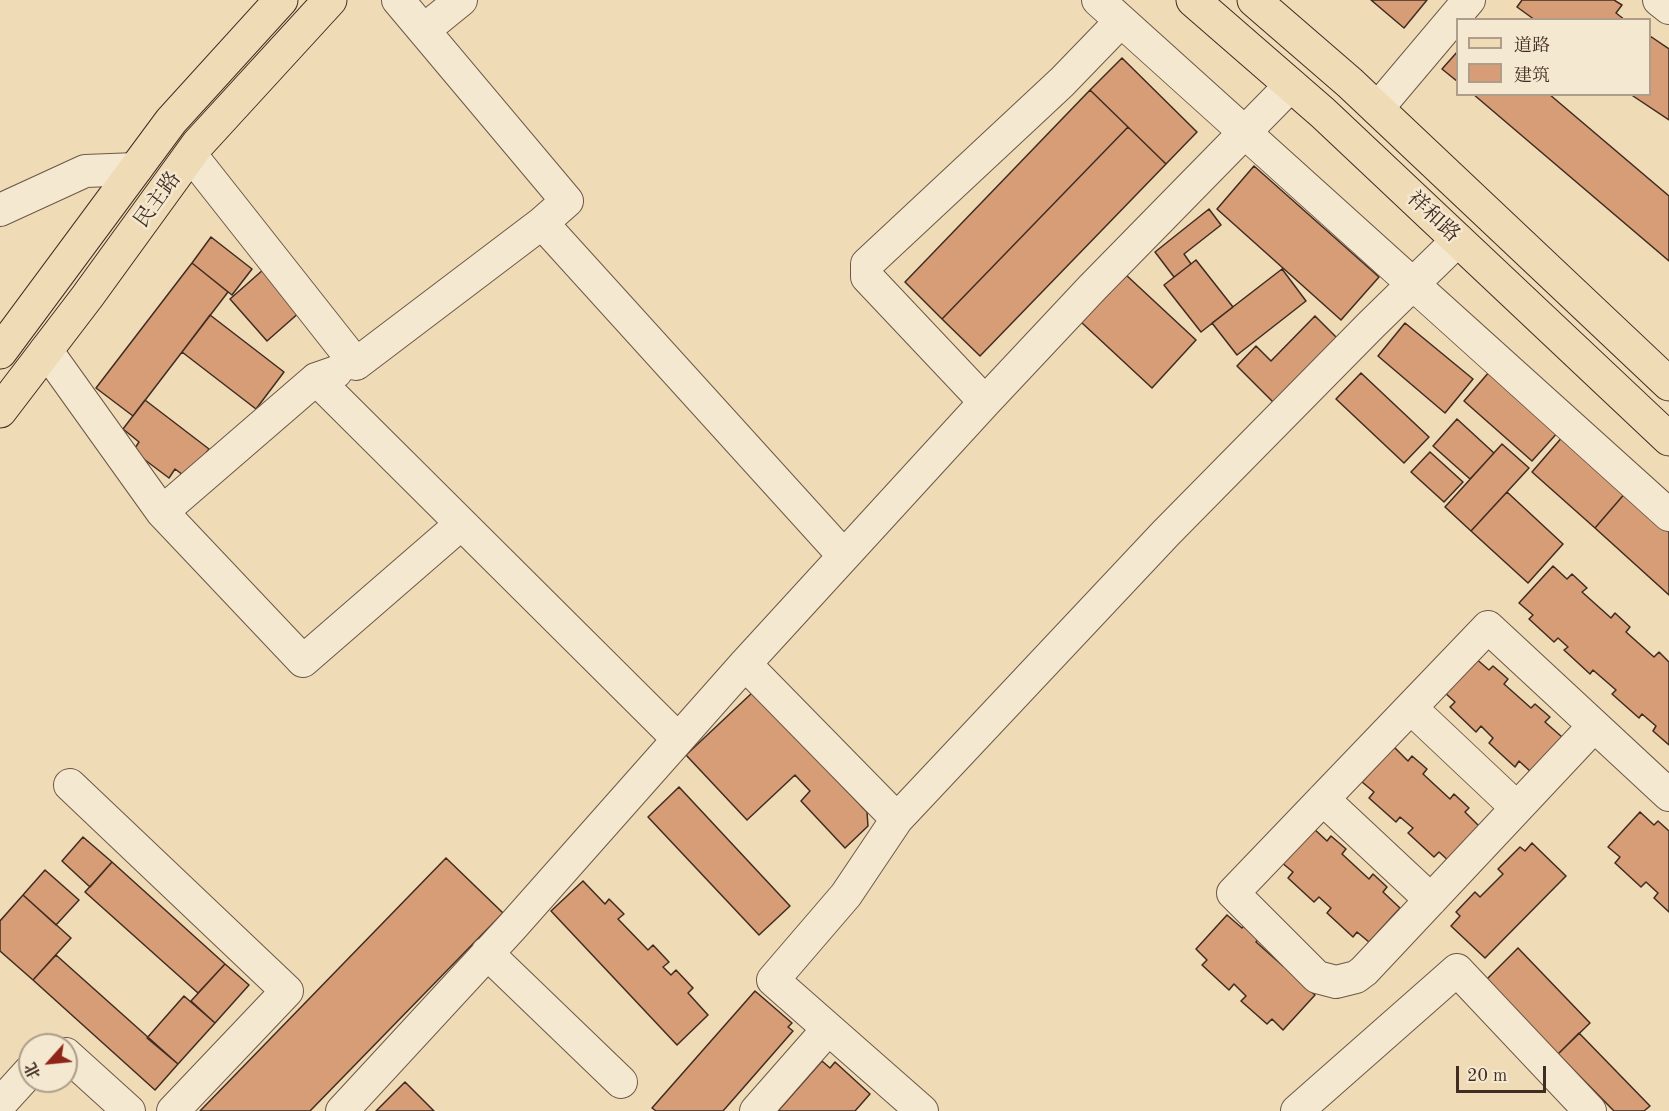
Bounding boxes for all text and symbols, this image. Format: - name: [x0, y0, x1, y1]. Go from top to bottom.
- legend: [1456, 18, 1651, 96]
- text: 道路: [1514, 37, 1550, 55]
- text: 建筑: [1514, 67, 1550, 85]
- street label: 民主路: [129, 167, 187, 233]
- street label: 祥和路: [1401, 186, 1465, 248]
- north arrow: [18, 1033, 78, 1093]
- scale bar: [1459, 1054, 1549, 1092]
- text: 北: [23, 1060, 45, 1081]
- text: 20 m: [1467, 1067, 1507, 1085]

